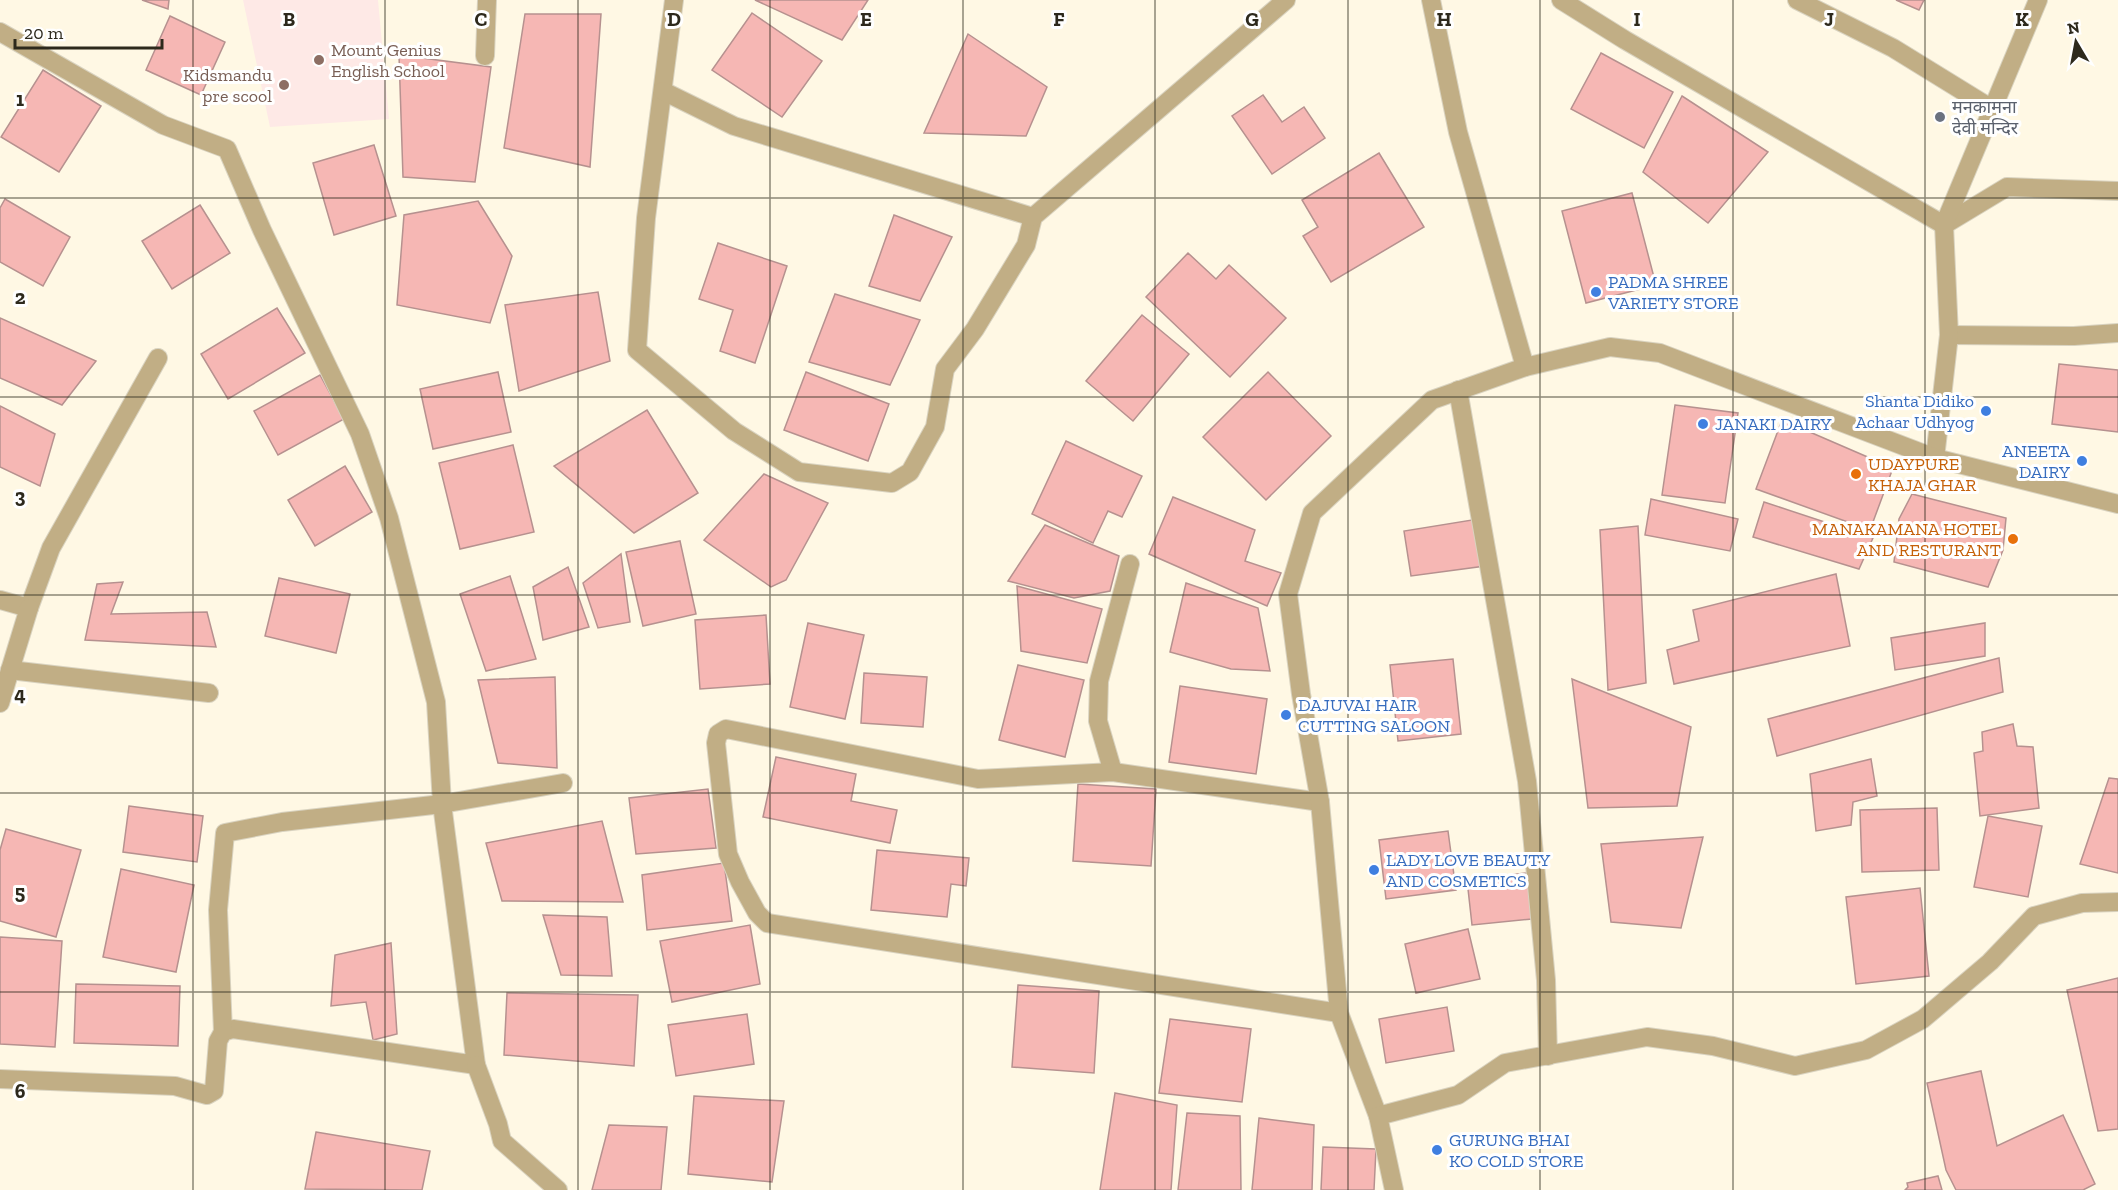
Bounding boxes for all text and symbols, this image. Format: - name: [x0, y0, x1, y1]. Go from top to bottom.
- text: B: [283, 7, 295, 31]
- text: C: [475, 7, 488, 31]
- text: D: [667, 7, 681, 31]
- text: E: [860, 7, 872, 31]
- text: F: [1053, 7, 1065, 31]
- text: G: [1245, 7, 1259, 31]
- text: H: [1436, 7, 1452, 31]
- text: I: [1633, 7, 1641, 31]
- text: J: [1824, 7, 1834, 31]
- text: K: [2015, 7, 2029, 31]
- scale bar: [15, 12, 162, 50]
- north arrow: [2046, 12, 2106, 72]
- text: N: [2066, 17, 2081, 38]
- text: 20 m: [24, 22, 64, 44]
- place label: Mount Genius English School: [331, 39, 445, 82]
- marker: Mount Genius English School: [312, 53, 326, 67]
- place label: Kidsmandu pre scool: [183, 64, 272, 107]
- marker: Kidsmandu pre scool: [277, 78, 291, 92]
- text: 1: [16, 87, 24, 111]
- place label: मनकामना देवी मन्दिर: [1952, 96, 2019, 139]
- marker: मनकामना देवी मन्दिर: [1933, 110, 1947, 124]
- place label: PADMA SHREE VARIETY STORE: [1607, 271, 1739, 314]
- text: 2: [15, 285, 26, 309]
- marker: PADMA SHREE VARIETY STORE: [1589, 285, 1603, 299]
- place label: Shanta Didiko Achaar Udhyog: [1855, 390, 1974, 433]
- marker: Shanta Didiko Achaar Udhyog: [1979, 404, 1993, 418]
- place label: JANAKI DAIRY: [1715, 413, 1832, 435]
- marker: JANAKI DAIRY: [1696, 417, 1710, 431]
- place label: ANEETA DAIRY: [2002, 440, 2070, 483]
- place label: UDAYPURE KHAJA GHAR: [1868, 453, 1976, 496]
- marker: ANEETA DAIRY: [2075, 454, 2089, 468]
- marker: UDAYPURE KHAJA GHAR: [1849, 467, 1863, 481]
- text: 3: [15, 484, 26, 508]
- place label: MANAKAMANA HOTEL AND RESTURANT: [1812, 518, 2001, 561]
- marker: MANAKAMANA HOTEL AND RESTURANT: [2006, 532, 2020, 546]
- text: 4: [14, 682, 26, 706]
- place label: DAJUVAI HAIR CUTTING SALOON: [1298, 694, 1450, 737]
- marker: DAJUVAI HAIR CUTTING SALOON: [1279, 708, 1293, 722]
- place label: LADY LOVE BEAUTY AND COSMETICS: [1386, 849, 1550, 892]
- marker: LADY LOVE BEAUTY AND COSMETICS: [1367, 863, 1381, 877]
- text: 5: [15, 880, 25, 904]
- text: 6: [15, 1079, 26, 1103]
- place label: GURUNG BHAI KO COLD STORE: [1449, 1129, 1584, 1172]
- marker: GURUNG BHAI KO COLD STORE: [1430, 1143, 1444, 1157]

